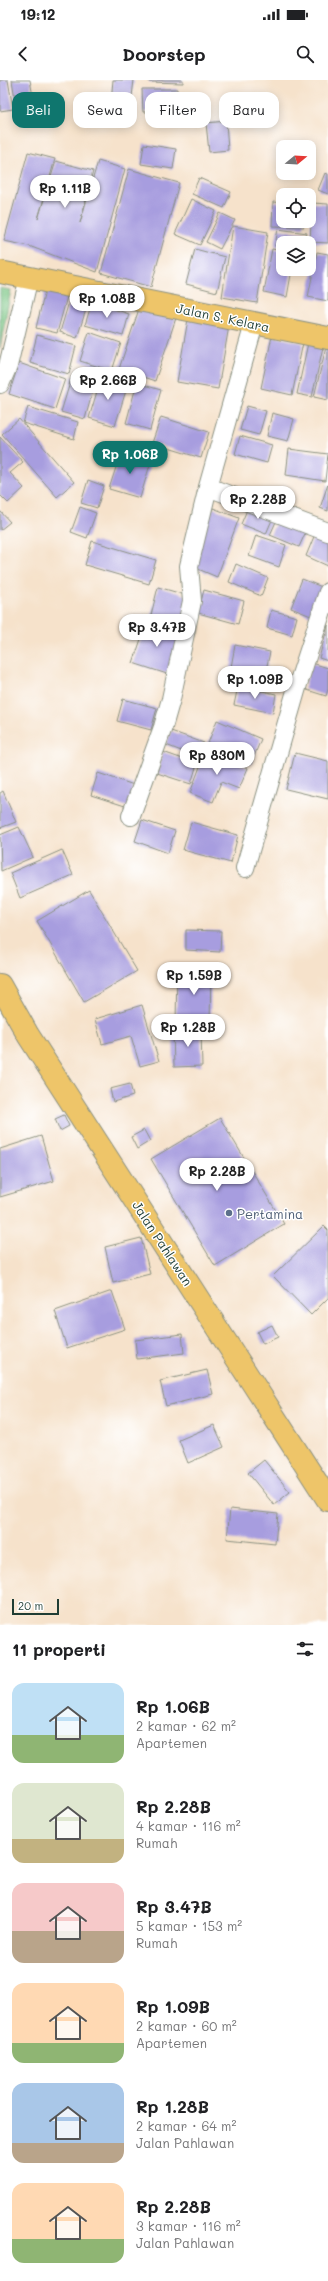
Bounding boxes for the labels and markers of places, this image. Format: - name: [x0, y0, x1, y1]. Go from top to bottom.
- pin: Rp 1.11B: [24, 175, 106, 209]
- pin: Rp 1.08B: [66, 285, 148, 319]
- pin: Rp 2.66B: [67, 367, 149, 401]
- pin: Rp 1.06B: [89, 441, 171, 475]
- pin: Rp 2.28B: [217, 486, 299, 520]
- pin: Rp 3.47B: [116, 614, 198, 648]
- pin: Rp 1.09B: [214, 666, 296, 700]
- pin: Rp 830M: [180, 742, 254, 776]
- pin: Rp 1.59B: [153, 962, 235, 996]
- pin: Rp 1.28B: [147, 1014, 229, 1048]
- pin: Rp 2.28B: [176, 1158, 258, 1192]
- place label: Pertamina: [237, 1205, 303, 1222]
- marker: Pertamina: [224, 1208, 234, 1218]

